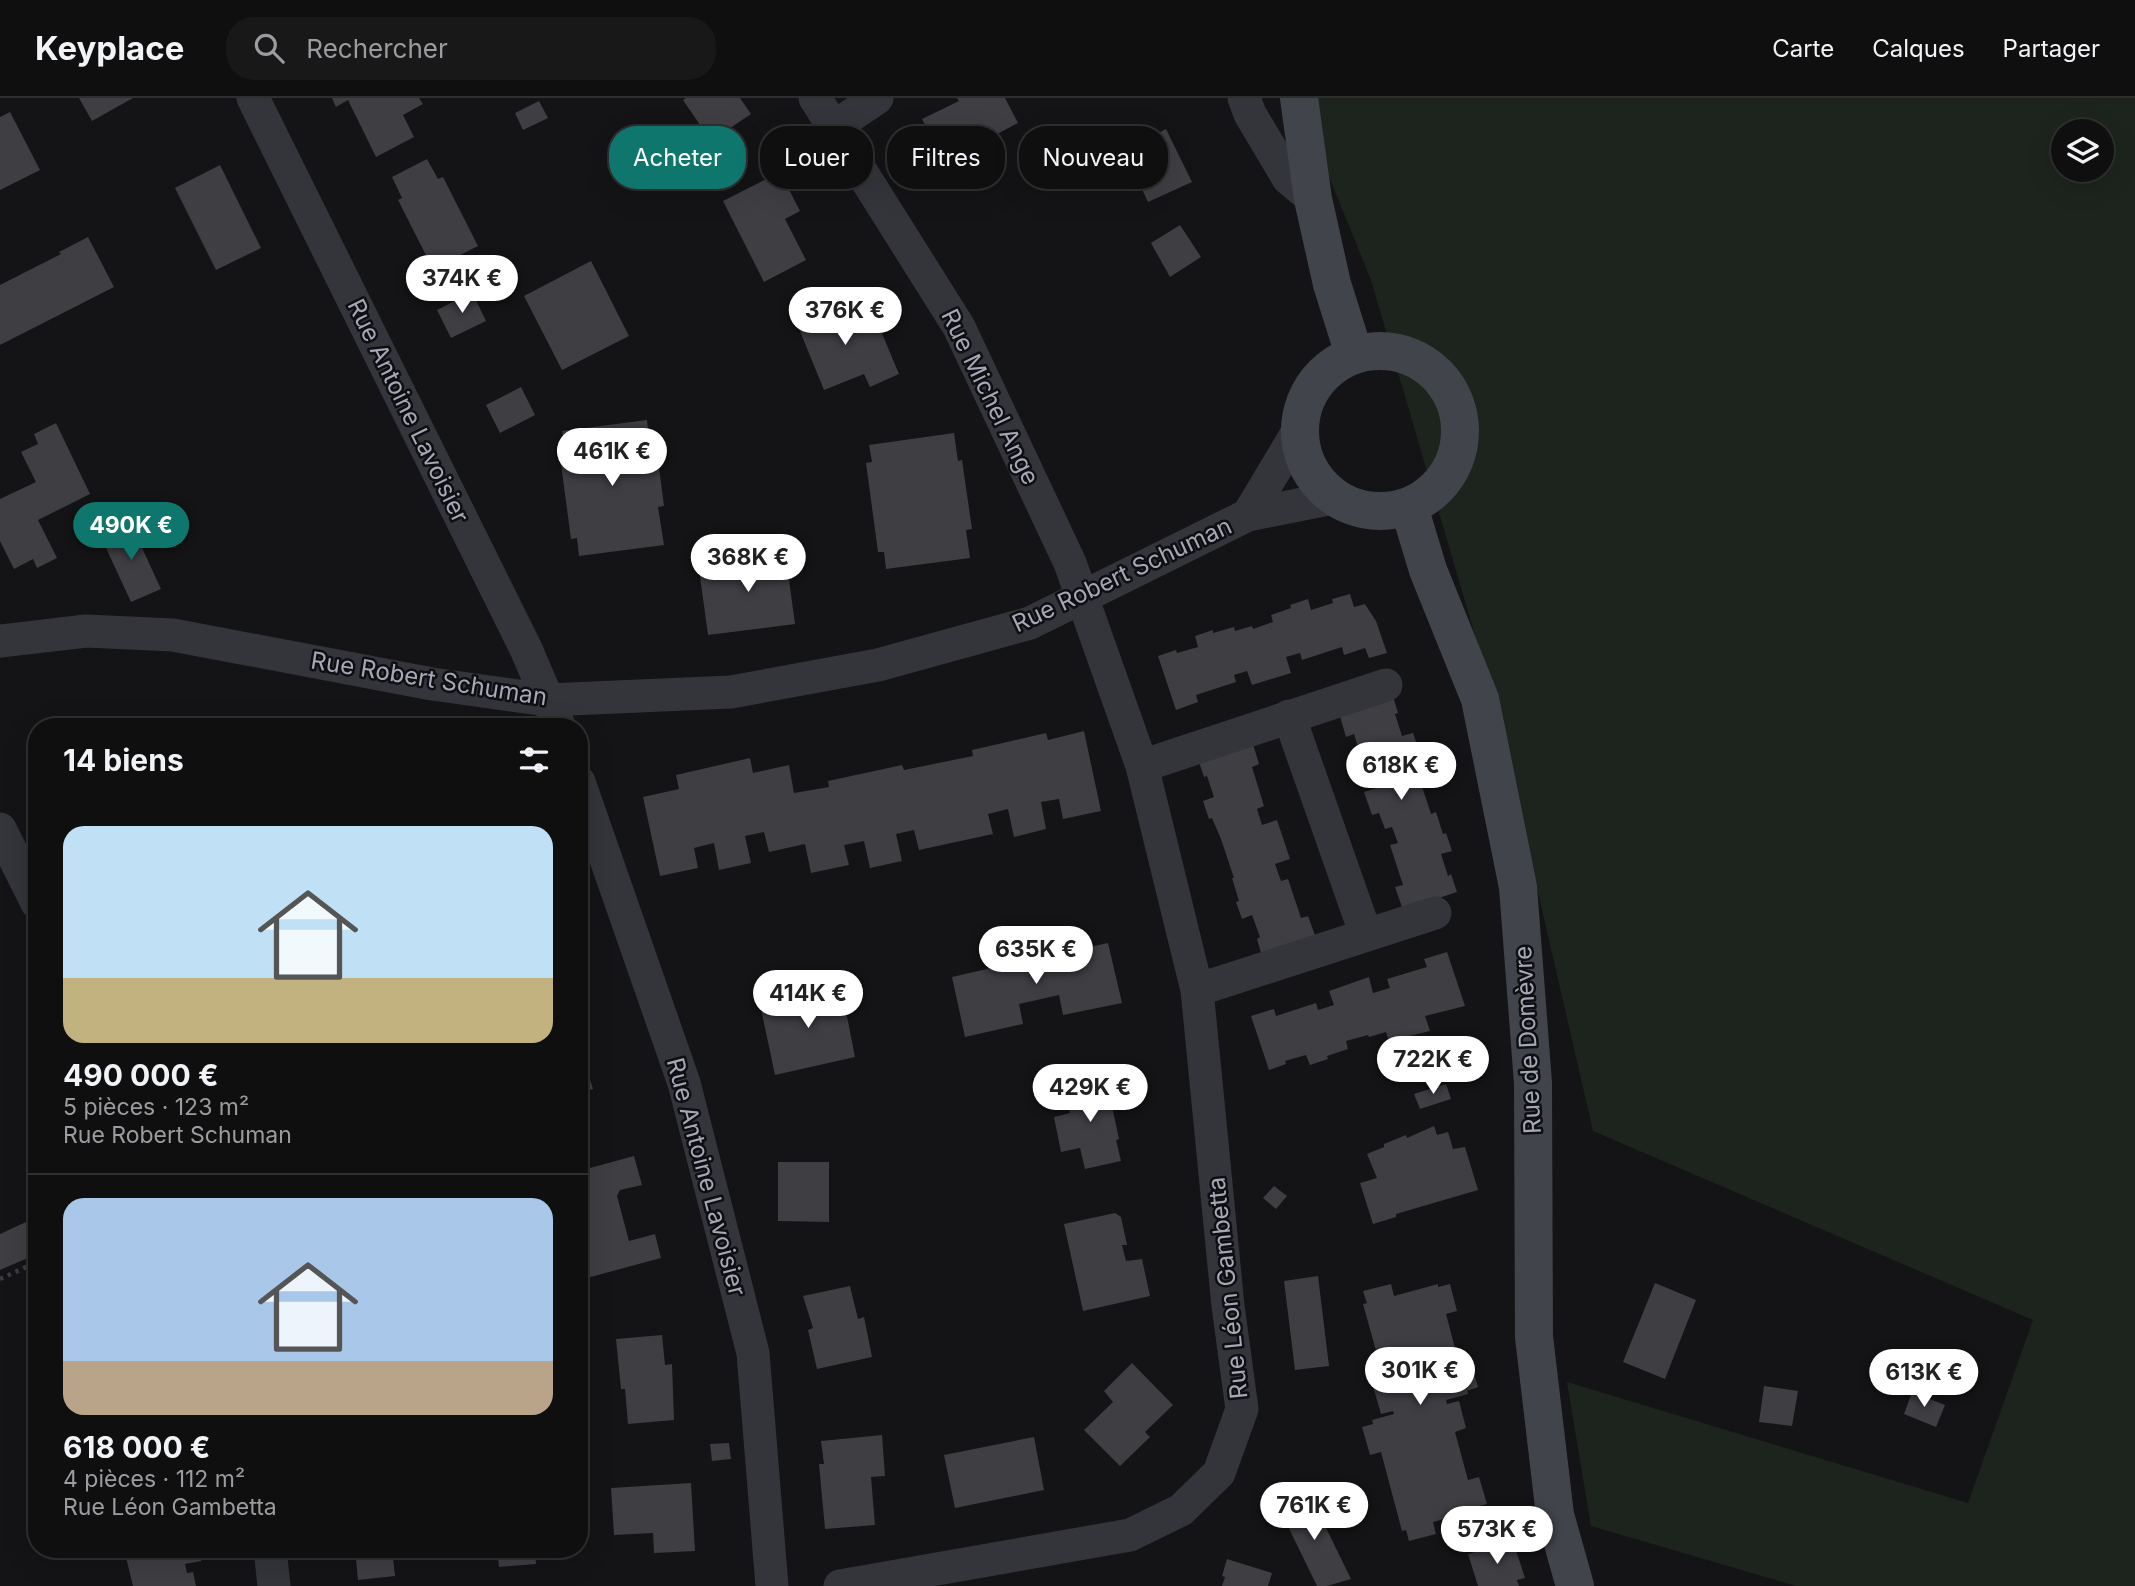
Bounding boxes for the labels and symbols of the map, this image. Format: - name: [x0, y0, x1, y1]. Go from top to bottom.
- pin: 374K €: [405, 256, 519, 315]
- pin: 376K €: [788, 288, 902, 347]
- street label: Rue Antoine Lavoisier: [342, 294, 475, 527]
- street label: Rue Michel Ange: [935, 304, 1046, 489]
- pin: 461K €: [555, 428, 669, 488]
- pin: 490K €: [74, 503, 188, 562]
- street label: Rue Robert Schuman: [1007, 511, 1236, 638]
- pin: 368K €: [691, 534, 805, 594]
- street label: Rue Robert Schuman: [309, 646, 549, 712]
- pin: 618K €: [1344, 742, 1458, 802]
- pin: 635K €: [979, 926, 1093, 986]
- street label: Rue de Domèvre: [1508, 945, 1547, 1135]
- pin: 414K €: [751, 970, 865, 1030]
- pin: 722K €: [1376, 1037, 1490, 1096]
- street label: Rue Antoine Lavoisier: [661, 1055, 752, 1299]
- pin: 429K €: [1033, 1065, 1147, 1124]
- street label: Rue Léon Gambetta: [1201, 1176, 1254, 1400]
- pin: 301K €: [1363, 1348, 1477, 1407]
- pin: 613K €: [1867, 1350, 1981, 1409]
- pin: 761K €: [1257, 1482, 1371, 1542]
- pin: 573K €: [1440, 1506, 1554, 1566]

